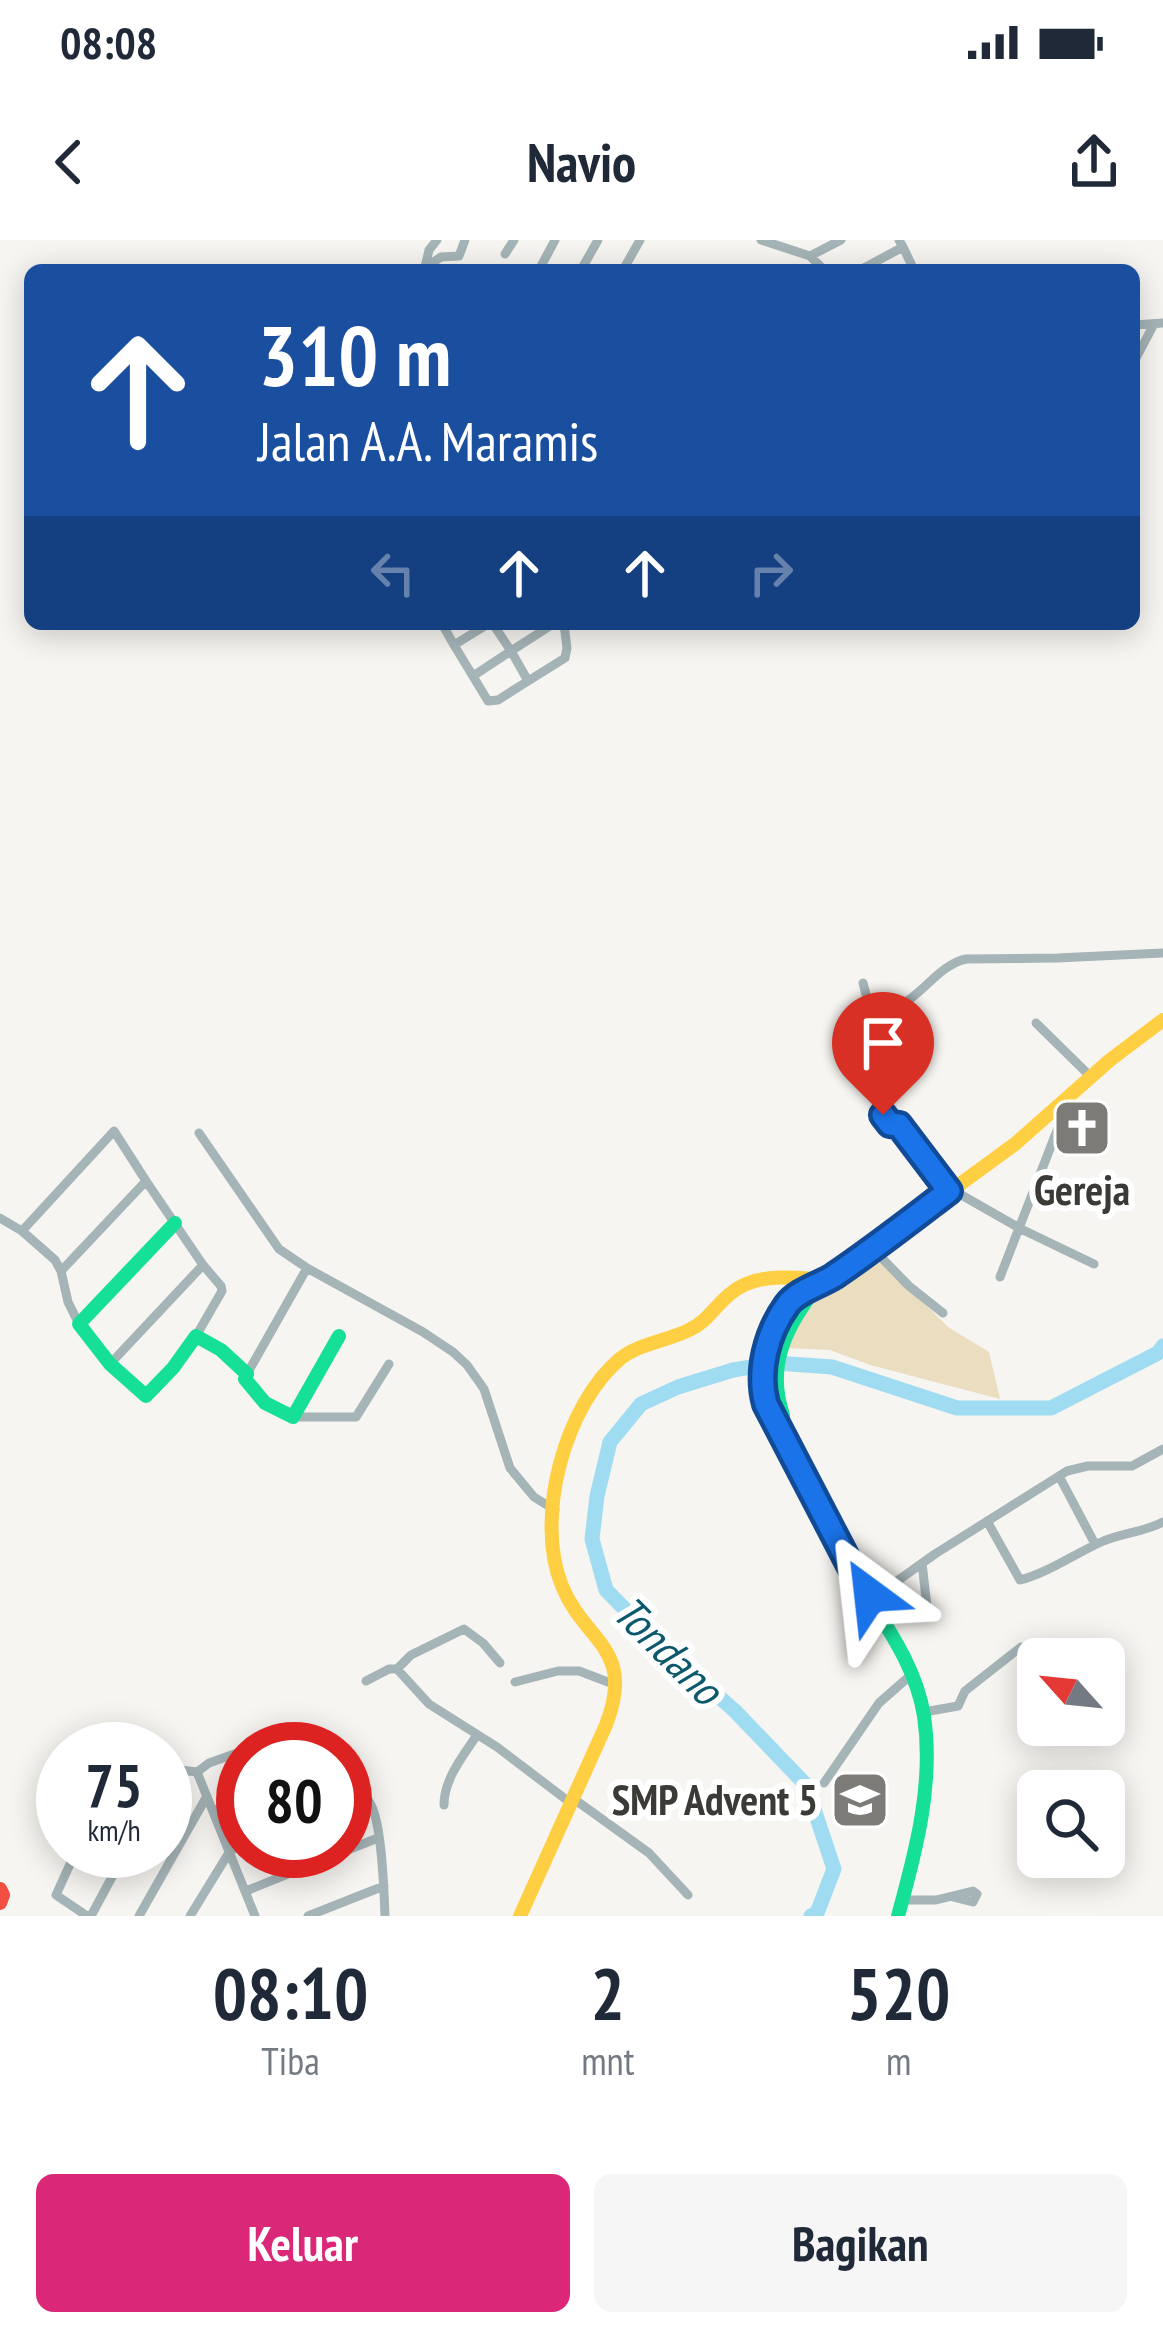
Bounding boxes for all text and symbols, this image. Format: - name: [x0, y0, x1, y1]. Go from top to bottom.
- text: 08:08: [60, 13, 157, 71]
- text: Navio: [527, 127, 636, 197]
- icon: back: [36, 129, 102, 195]
- icon: share: [1061, 129, 1127, 195]
- text: 310 m: [258, 300, 451, 409]
- icon: ahead: [60, 312, 216, 468]
- text: Jalan A.A. Maramis: [258, 406, 598, 476]
- icon: left: [360, 540, 426, 606]
- icon: ahead: [486, 540, 552, 606]
- icon: ahead: [612, 540, 678, 606]
- icon: right: [738, 540, 804, 606]
- pin: [832, 992, 934, 1115]
- icon: arrive: [850, 1010, 916, 1076]
- church icon: Gereja: [1051, 1097, 1113, 1159]
- place label: Gereja: [1034, 1162, 1130, 1217]
- position arrow: [807, 1532, 933, 1658]
- water label: Tondano: [602, 1582, 738, 1719]
- north arrow: [1017, 1638, 1125, 1746]
- map controls: [1017, 1638, 1125, 1878]
- speed limit sign: 80: [216, 1722, 372, 1878]
- text: 75: [85, 1746, 143, 1824]
- school or university icon: SMP Advent 5: [829, 1769, 891, 1831]
- button: search: [1017, 1770, 1125, 1878]
- place label: SMP Advent 5: [612, 1772, 818, 1827]
- text: km/h: [87, 1810, 141, 1849]
- text: 08:10: [213, 1946, 368, 2039]
- text: 2: [591, 1946, 625, 2039]
- text: 520: [847, 1946, 950, 2039]
- text: Tiba: [261, 2035, 320, 2086]
- text: mnt: [581, 2035, 634, 2086]
- text: m: [886, 2035, 911, 2086]
- button: Keluar: [36, 2174, 570, 2312]
- button: Bagikan: [594, 2174, 1127, 2312]

